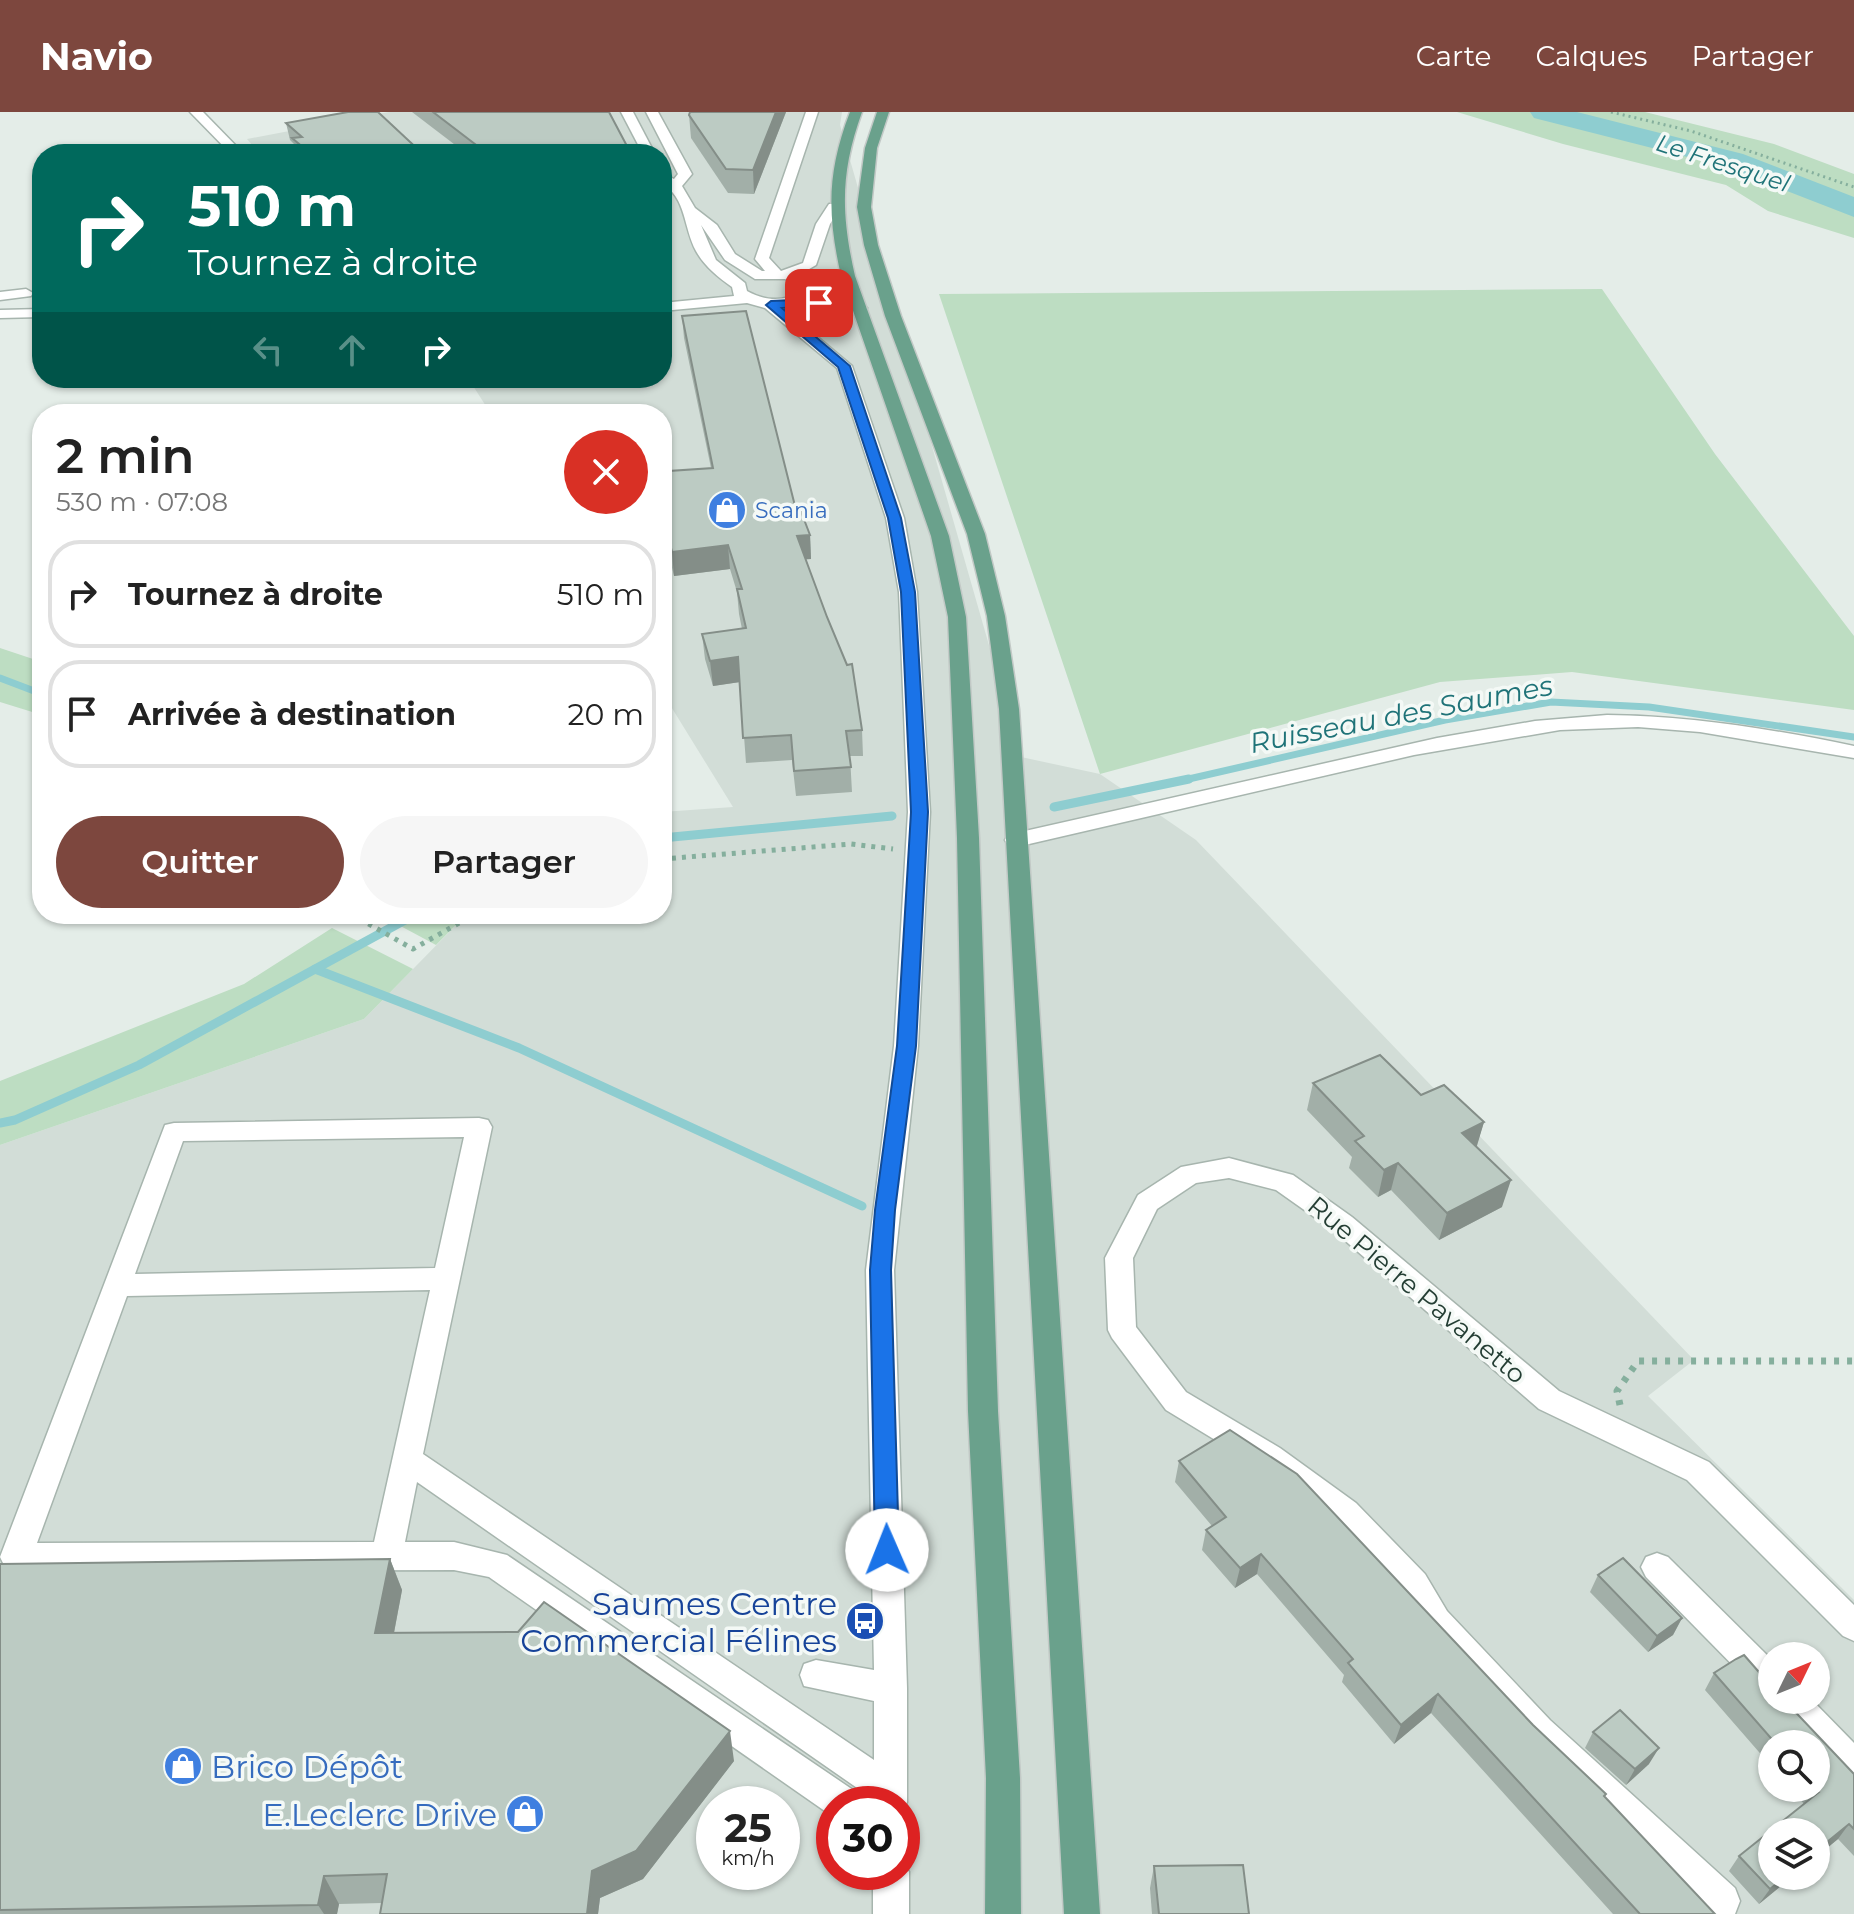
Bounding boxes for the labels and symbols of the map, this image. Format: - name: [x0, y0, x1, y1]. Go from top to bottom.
- water label: Le Fresquel: [1653, 128, 1794, 198]
- pin: [785, 269, 853, 337]
- shop icon: Scania: [706, 489, 748, 531]
- place label: Scania: [755, 497, 828, 524]
- water label: Ruisseau des Saumes: [1247, 668, 1556, 760]
- street label: Rue Pierre Pavanetto: [1301, 1189, 1533, 1391]
- position arrow: [845, 1508, 929, 1592]
- place label: Saumes Centre Commercial Félines: [520, 1584, 837, 1660]
- bus stop icon: Saumes Centre Commercial Félines: [844, 1600, 886, 1642]
- north arrow: [1758, 1642, 1830, 1714]
- shop icon: Brico Dépôt: [162, 1745, 204, 1787]
- place label: Brico Dépôt: [211, 1747, 403, 1786]
- speed limit sign: 30: [816, 1786, 920, 1890]
- shop icon: E.Leclerc Drive: [504, 1793, 546, 1835]
- place label: E.Leclerc Drive: [262, 1795, 497, 1834]

